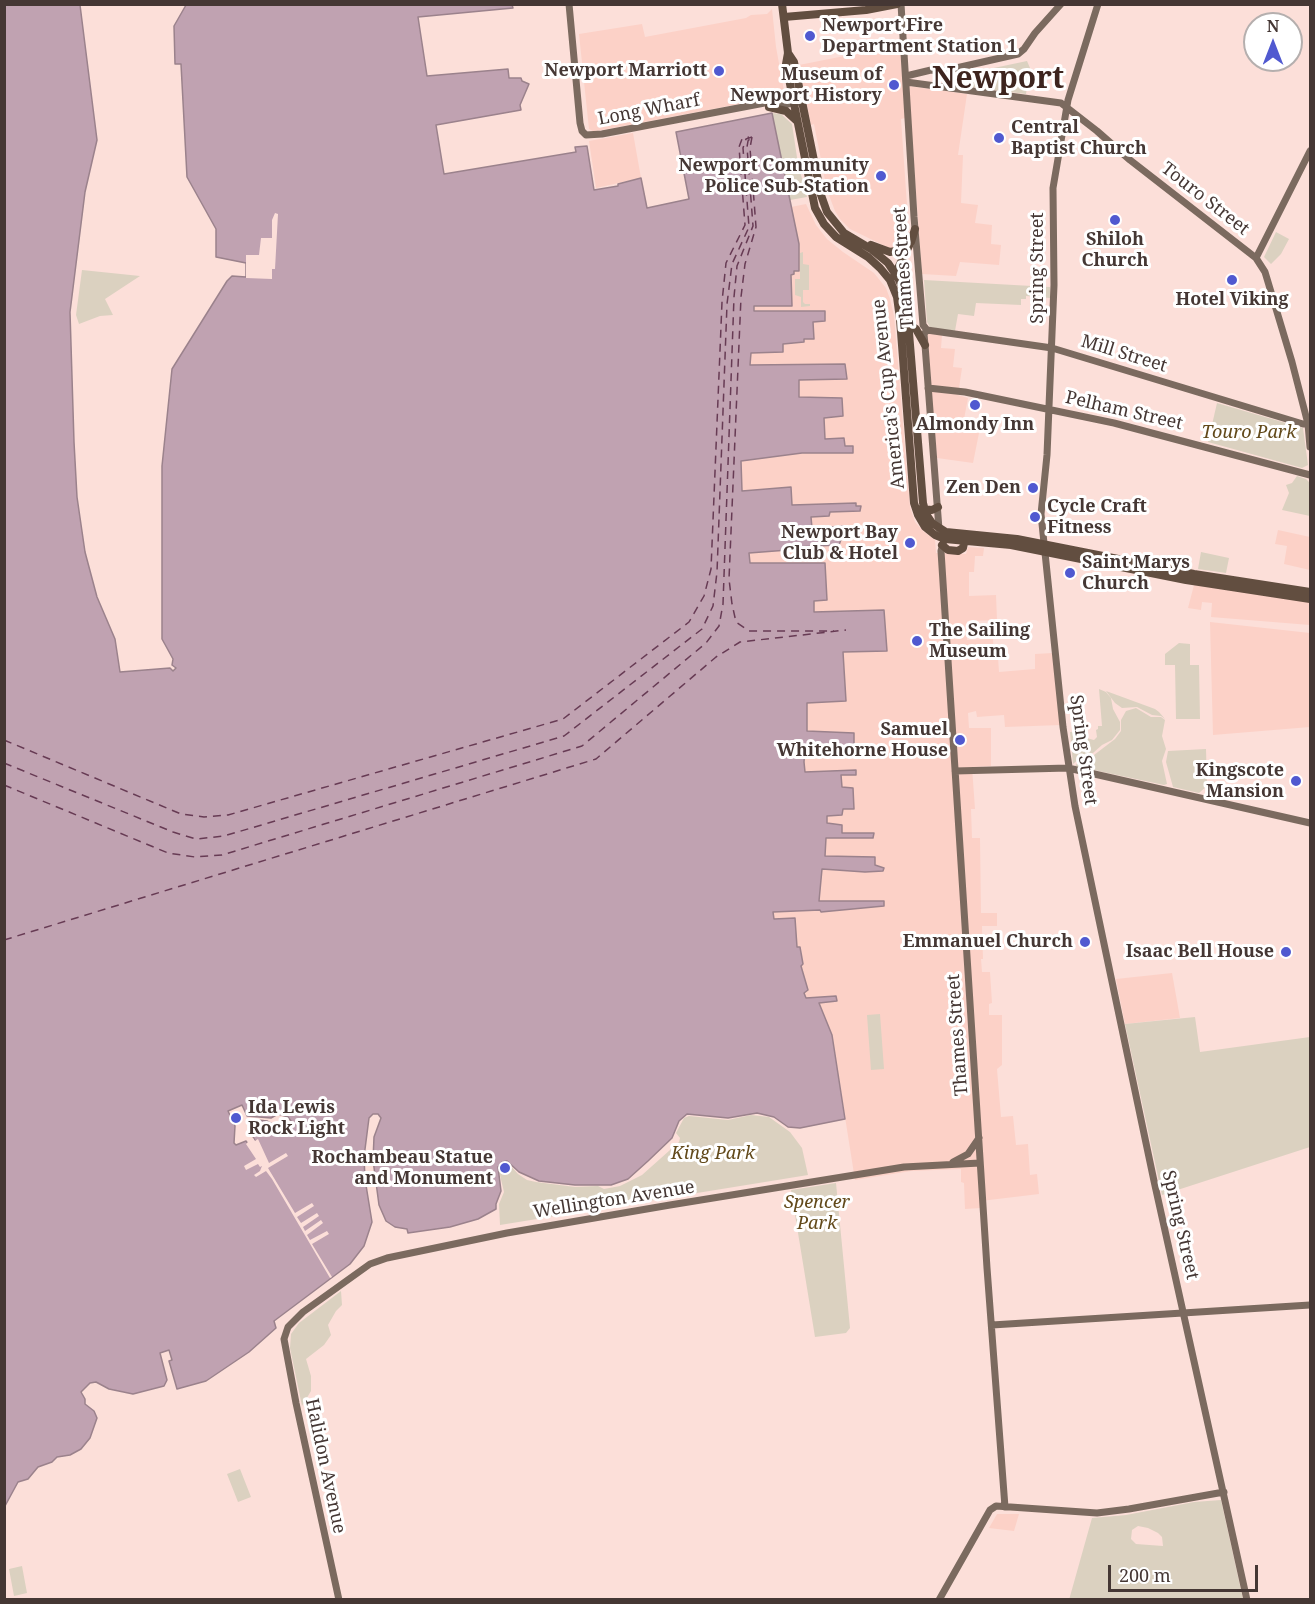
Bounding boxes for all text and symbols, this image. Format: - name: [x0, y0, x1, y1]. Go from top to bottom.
- north arrow: [1243, 12, 1303, 72]
- place label: Newport Fire Department Station 1: [822, 15, 1017, 57]
- text: N: [1267, 15, 1279, 37]
- marker: Newport Fire Department Station 1: [803, 29, 817, 43]
- place label: Newport Marriott: [544, 60, 707, 82]
- district label: Newport: [932, 61, 1064, 97]
- marker: Newport Marriott: [712, 64, 726, 78]
- place label: Museum of Newport History: [730, 64, 882, 106]
- marker: Museum of Newport History: [887, 78, 901, 92]
- street label: Long Wharf: [596, 90, 702, 130]
- place label: Central Baptist Church: [1011, 117, 1147, 160]
- marker: Central Baptist Church: [992, 131, 1006, 145]
- place label: Newport Community Police Sub-Station: [678, 155, 869, 198]
- street label: Touro Street: [1157, 158, 1253, 240]
- marker: Newport Community Police Sub-Station: [874, 169, 888, 183]
- street label: Thames Street: [889, 206, 919, 330]
- street label: Spring Street: [1027, 212, 1049, 324]
- marker: Shiloh Church: [1108, 213, 1122, 227]
- place label: Shiloh Church: [1082, 229, 1148, 272]
- marker: Hotel Viking: [1225, 273, 1239, 287]
- place label: Hotel Viking: [1175, 289, 1289, 311]
- street label: America's Cup Avenue: [868, 298, 910, 490]
- street label: Mill Street: [1078, 331, 1170, 377]
- street label: Pelham Street: [1063, 387, 1185, 435]
- marker: Almondy Inn: [968, 398, 982, 412]
- place label: Almondy Inn: [916, 414, 1034, 436]
- park label: Touro Park: [1202, 422, 1296, 444]
- place label: Zen Den: [946, 477, 1021, 499]
- marker: Zen Den: [1026, 481, 1040, 495]
- place label: Cycle Craft Fitness: [1047, 496, 1147, 538]
- marker: Cycle Craft Fitness: [1028, 510, 1042, 524]
- place label: Newport Bay Club & Hotel: [781, 522, 898, 564]
- marker: Newport Bay Club & Hotel: [903, 536, 917, 550]
- place label: Saint Marys Church: [1082, 552, 1190, 594]
- marker: Saint Marys Church: [1063, 566, 1077, 580]
- place label: The Sailing Museum: [929, 620, 1030, 662]
- marker: The Sailing Museum: [910, 634, 924, 648]
- street label: Spring Street: [1065, 693, 1101, 807]
- place label: Samuel Whitehorne House: [777, 719, 948, 762]
- marker: Samuel Whitehorne House: [953, 733, 967, 747]
- place label: Kingscote Mansion: [1196, 760, 1284, 802]
- marker: Kingscote Mansion: [1289, 774, 1303, 788]
- place label: Emmanuel Church: [903, 931, 1073, 953]
- marker: Emmanuel Church: [1078, 935, 1092, 949]
- place label: Isaac Bell House: [1126, 941, 1274, 963]
- marker: Isaac Bell House: [1279, 945, 1293, 959]
- street label: Thames Street: [943, 973, 973, 1097]
- place label: Ida Lewis Rock Light: [248, 1097, 345, 1140]
- marker: Ida Lewis Rock Light: [229, 1111, 243, 1125]
- park label: King Park: [671, 1143, 755, 1165]
- place label: Rochambeau Statue and Monument: [312, 1147, 493, 1190]
- marker: Rochambeau Statue and Monument: [498, 1161, 512, 1175]
- street label: Spring Street: [1157, 1168, 1203, 1282]
- street label: Wellington Avenue: [532, 1177, 696, 1223]
- park label: Spencer Park: [784, 1192, 850, 1234]
- street label: Halidon Avenue: [300, 1396, 350, 1536]
- scale bar: [1111, 1553, 1261, 1591]
- text: 200 m: [1119, 1563, 1171, 1587]

